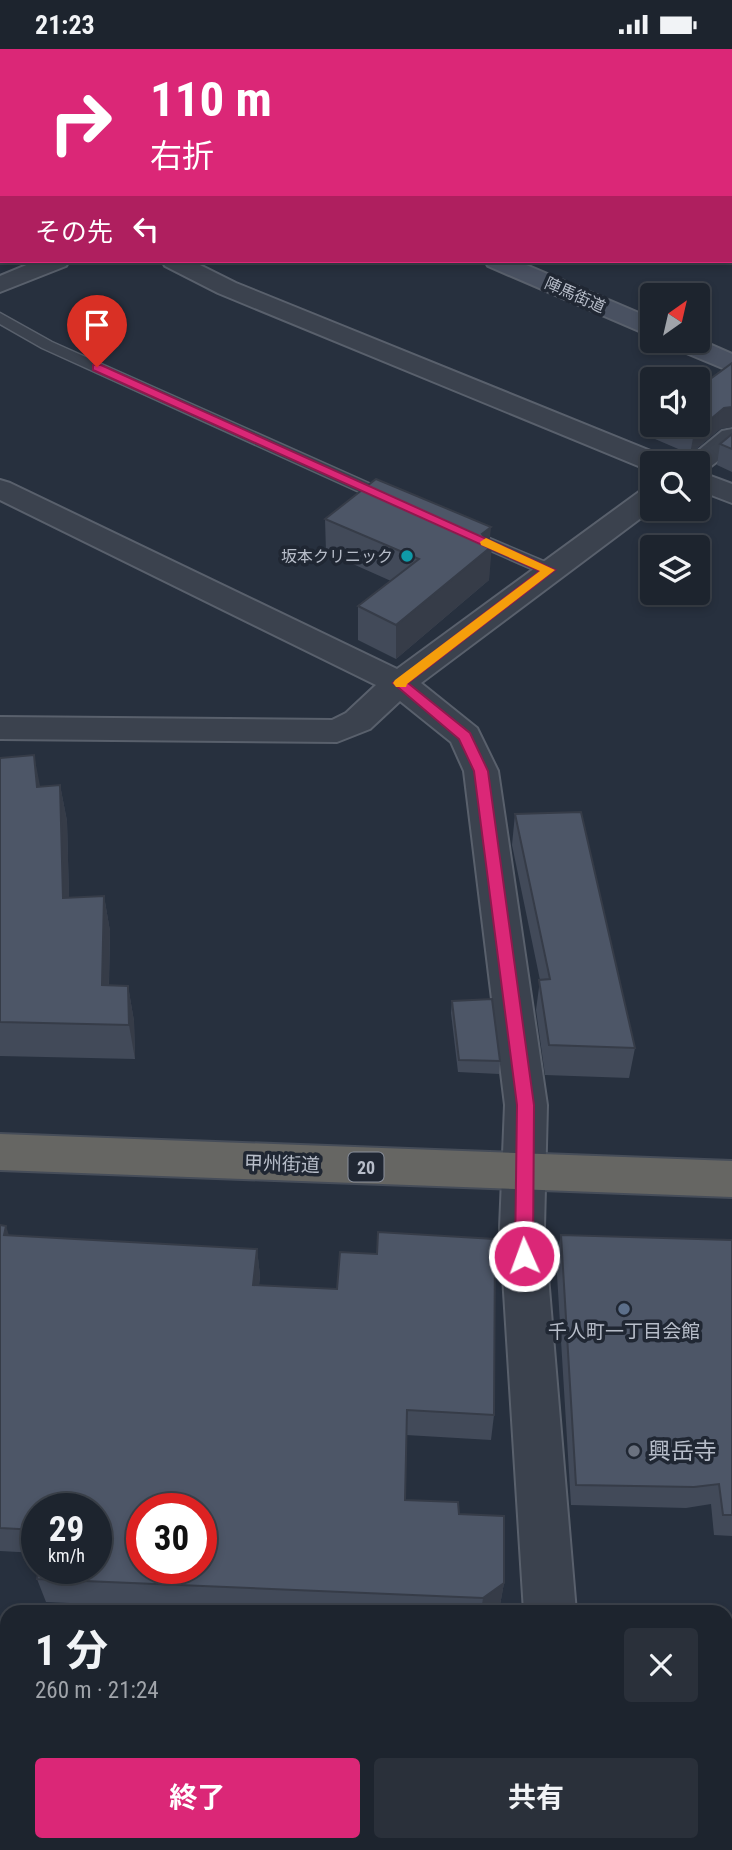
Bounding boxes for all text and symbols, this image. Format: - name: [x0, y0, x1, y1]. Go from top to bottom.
- text: 21:23: [35, 10, 95, 40]
- text: 110 m: [150, 71, 272, 128]
- icon: right: [35, 77, 126, 168]
- text: 右折: [150, 137, 214, 175]
- icon: left: [127, 210, 165, 248]
- text: その先: [35, 217, 113, 247]
- street label: 陣馬街道: [542, 273, 608, 317]
- north arrow: [640, 283, 710, 353]
- map controls: [640, 283, 710, 605]
- pin: [67, 295, 127, 367]
- icon: arrive: [78, 306, 116, 344]
- button: sound: [640, 367, 710, 437]
- button: search: [640, 451, 710, 521]
- button: layers: [640, 535, 710, 605]
- place label: 坂本クリニック: [281, 547, 393, 566]
- marker: 坂本クリニック: [399, 548, 415, 564]
- street label: 甲州街道: [244, 1151, 320, 1177]
- road number: 20: [348, 1153, 384, 1182]
- position arrow: [487, 1219, 561, 1293]
- marker: 千人町一丁目会館: [616, 1301, 632, 1317]
- place label: 千人町一丁目会館: [548, 1320, 700, 1343]
- place label: 興岳寺: [648, 1438, 717, 1465]
- marker: 興岳寺: [626, 1443, 642, 1459]
- speed limit sign: 30: [126, 1493, 217, 1584]
- text: 29: [49, 1509, 84, 1550]
- text: km/h: [48, 1545, 85, 1566]
- text: 1 分: [35, 1626, 108, 1675]
- button: close: [624, 1628, 698, 1702]
- text: 260 m · 21:24: [35, 1677, 159, 1704]
- button: 終了: [35, 1758, 360, 1838]
- button: 共有: [374, 1758, 698, 1838]

